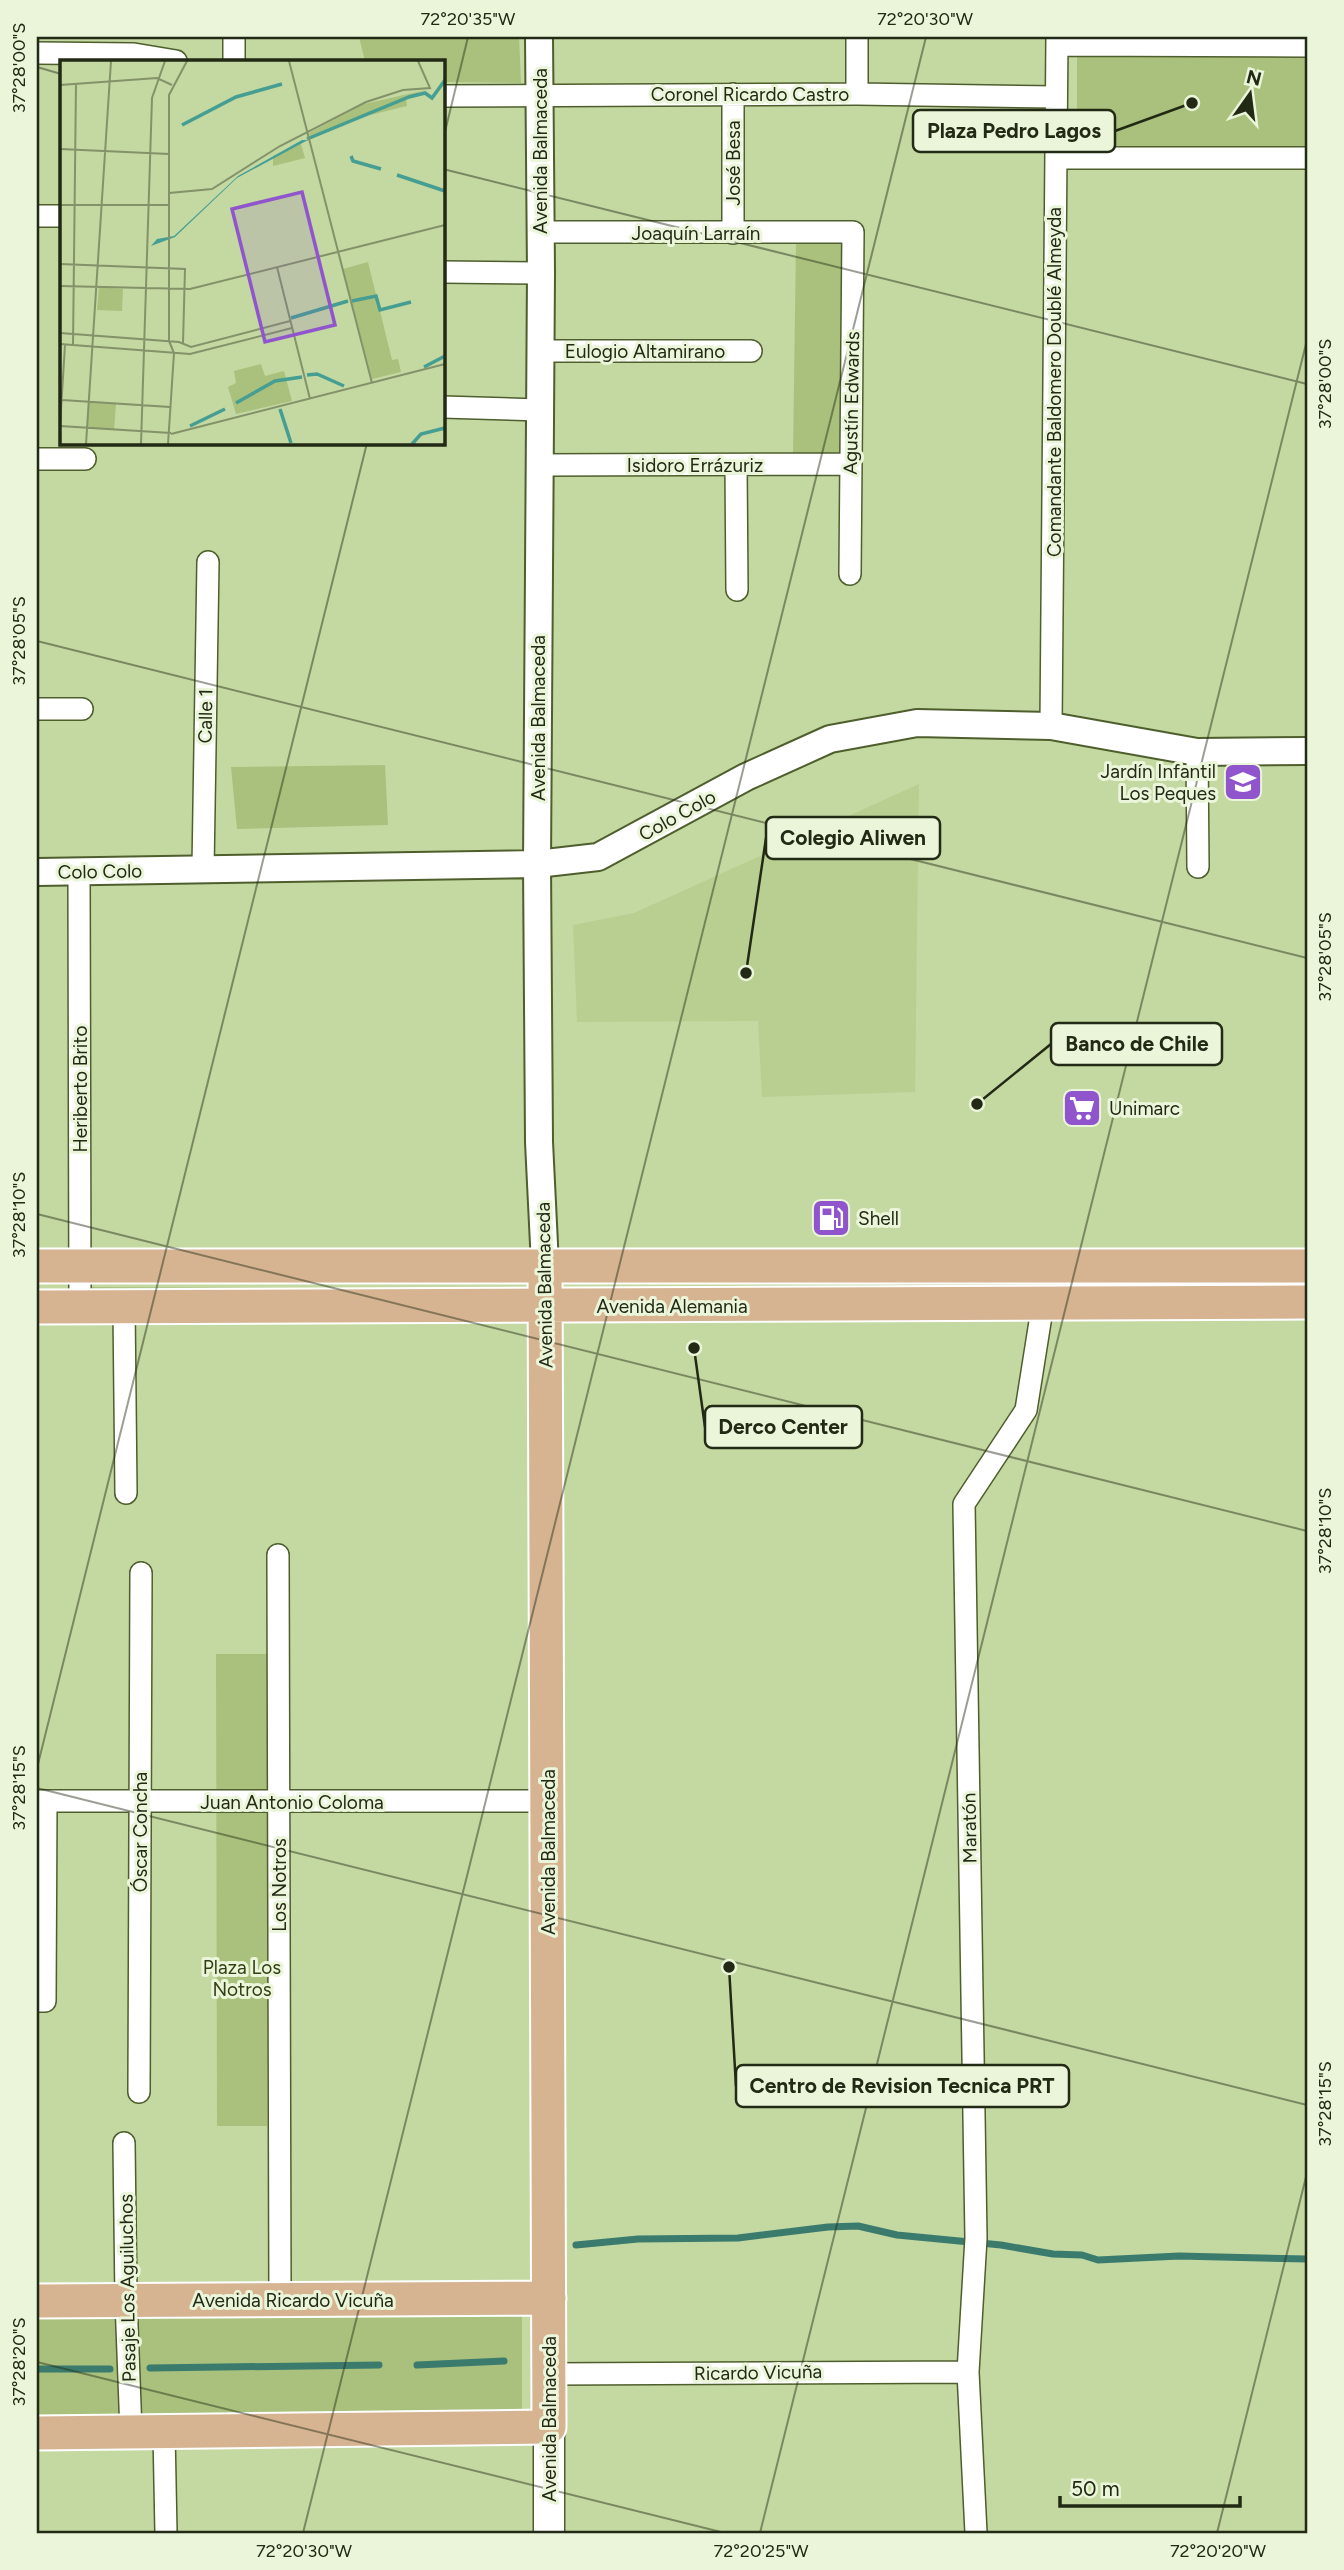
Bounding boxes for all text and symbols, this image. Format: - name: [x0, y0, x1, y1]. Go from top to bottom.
- text: 72°20'35"W: [421, 8, 516, 30]
- text: 72°20'30"W: [877, 8, 974, 30]
- text: 37°28'00"S: [8, 23, 30, 113]
- inset map: [60, 60, 444, 444]
- north arrow: [1214, 60, 1284, 130]
- text: N: [1244, 65, 1264, 91]
- street label: Avenida Balmaceda: [529, 68, 552, 234]
- street label: Coronel Ricardo Castro: [651, 83, 849, 106]
- callout: Plaza Pedro Lagos: [913, 110, 1115, 152]
- text: Plaza Pedro Lagos: [927, 118, 1101, 143]
- street label: José Besa: [722, 120, 745, 206]
- street label: Comandante Baldomero Doublé Almeyda: [1043, 207, 1066, 557]
- street label: Joaquín Larraín: [632, 222, 760, 245]
- street label: Agustín Edwards: [839, 331, 864, 475]
- text: 37°28'00"S: [1314, 339, 1336, 429]
- street label: Eulogio Altamirano: [565, 340, 725, 363]
- street label: Isidoro Errázuriz: [627, 454, 763, 477]
- text: 37°28'05"S: [8, 596, 30, 686]
- street label: Avenida Balmaceda: [527, 635, 550, 801]
- street label: Calle 1: [194, 688, 217, 744]
- place label: Jardín Infantil Los Peques: [1101, 760, 1216, 805]
- school or university icon: Jardín Infantil Los Peques: [1222, 761, 1264, 803]
- street label: Colo Colo: [635, 785, 720, 846]
- callout: Colegio Aliwen: [766, 817, 940, 859]
- text: Colegio Aliwen: [780, 825, 926, 850]
- street label: Colo Colo: [58, 859, 142, 884]
- text: 37°28'05"S: [1314, 912, 1336, 1002]
- callout: Banco de Chile: [1051, 1023, 1222, 1065]
- street label: Heriberto Brito: [69, 1026, 92, 1152]
- text: Banco de Chile: [1065, 1031, 1209, 1056]
- supermarket icon: Unimarc: [1061, 1087, 1103, 1129]
- place label: Unimarc: [1109, 1097, 1180, 1120]
- text: 37°28'10"S: [8, 1172, 30, 1258]
- fuel station icon: Shell: [810, 1197, 852, 1239]
- street label: Avenida Balmaceda: [532, 1202, 557, 1368]
- place label: Shell: [858, 1207, 899, 1230]
- street label: Avenida Alemania: [596, 1295, 748, 1318]
- callout: Derco Center: [705, 1406, 862, 1448]
- text: Derco Center: [718, 1414, 848, 1439]
- text: 37°28'10"S: [1314, 1488, 1336, 1574]
- text: 37°28'15"S: [8, 1745, 30, 1831]
- street label: Avenida Balmaceda: [537, 1769, 560, 1935]
- street label: Óscar Concha: [129, 1772, 152, 1892]
- street label: Juan Antonio Coloma: [200, 1791, 384, 1814]
- street label: Maratón: [957, 1792, 982, 1864]
- street label: Los Notros: [268, 1838, 291, 1932]
- park label: Plaza Los Notros: [203, 1956, 281, 2001]
- text: 37°28'15"S: [1314, 2061, 1336, 2147]
- callout: Centro de Revision Tecnica PRT: [736, 2065, 1069, 2107]
- text: Centro de Revision Tecnica PRT: [749, 2073, 1055, 2098]
- street label: Pasaje Los Aguiluchos: [114, 2194, 141, 2382]
- street label: Avenida Ricardo Vicuña: [192, 2289, 394, 2312]
- text: 37°28'20"S: [8, 2317, 30, 2407]
- street label: Avenida Balmaceda: [538, 2336, 561, 2502]
- street label: Ricardo Vicuña: [694, 2360, 822, 2385]
- scale bar: [1060, 2465, 1241, 2509]
- text: 50 m: [1071, 2476, 1120, 2501]
- text: 72°20'30"W: [256, 2540, 353, 2562]
- text: 72°20'25"W: [713, 2540, 809, 2562]
- text: 72°20'20"W: [1170, 2540, 1267, 2562]

